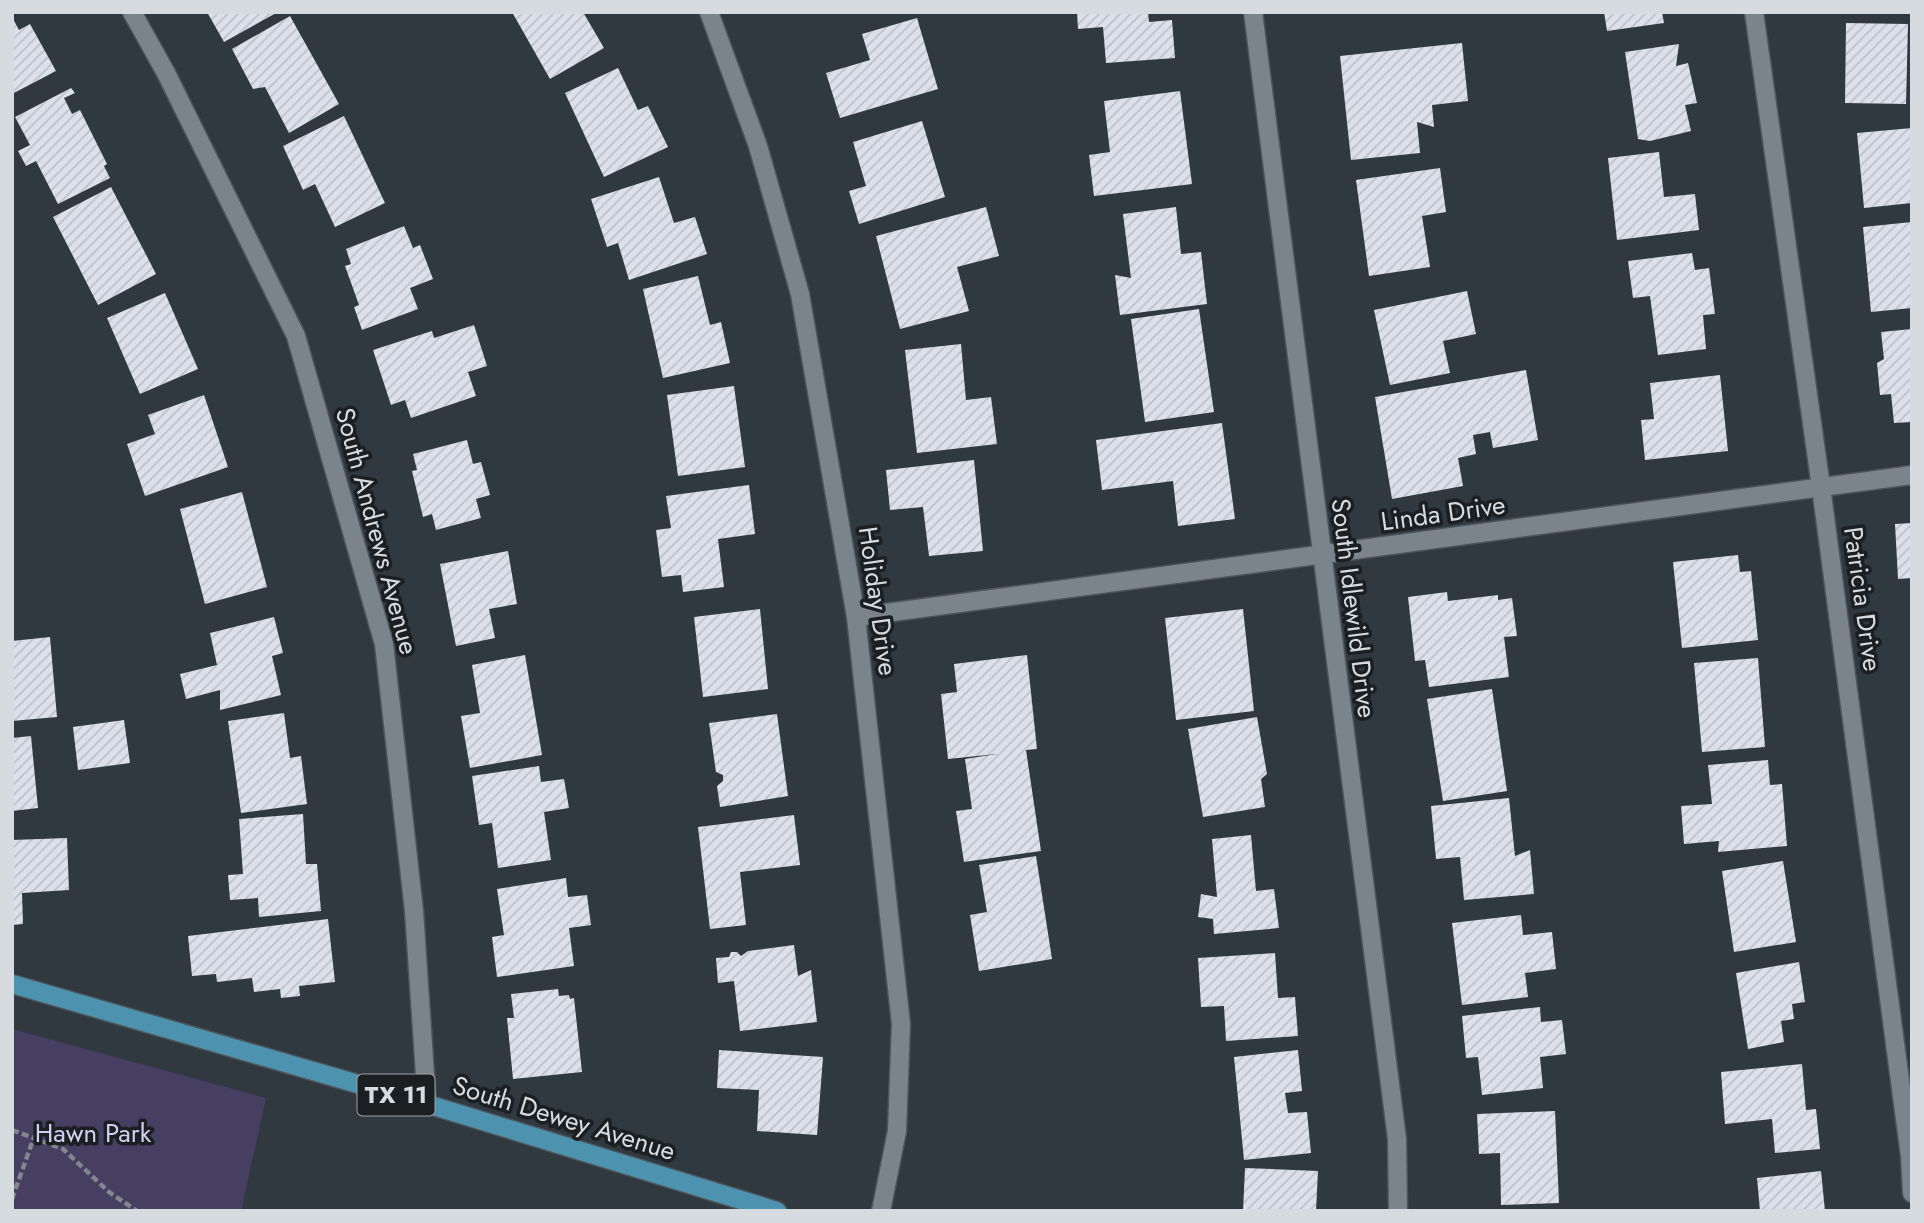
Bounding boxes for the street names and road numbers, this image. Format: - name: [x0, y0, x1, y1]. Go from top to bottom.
- street label: South Andrews Avenue: [326, 403, 428, 659]
- street label: Linda Drive: [1378, 485, 1508, 541]
- street label: South Idlewild Drive: [1322, 496, 1386, 720]
- street label: Holiday Drive: [849, 524, 907, 678]
- street label: Patricia Drive: [1834, 524, 1892, 674]
- street label: South Dewey Avenue: [448, 1066, 680, 1170]
- road number: TX 11: [358, 1074, 434, 1115]

